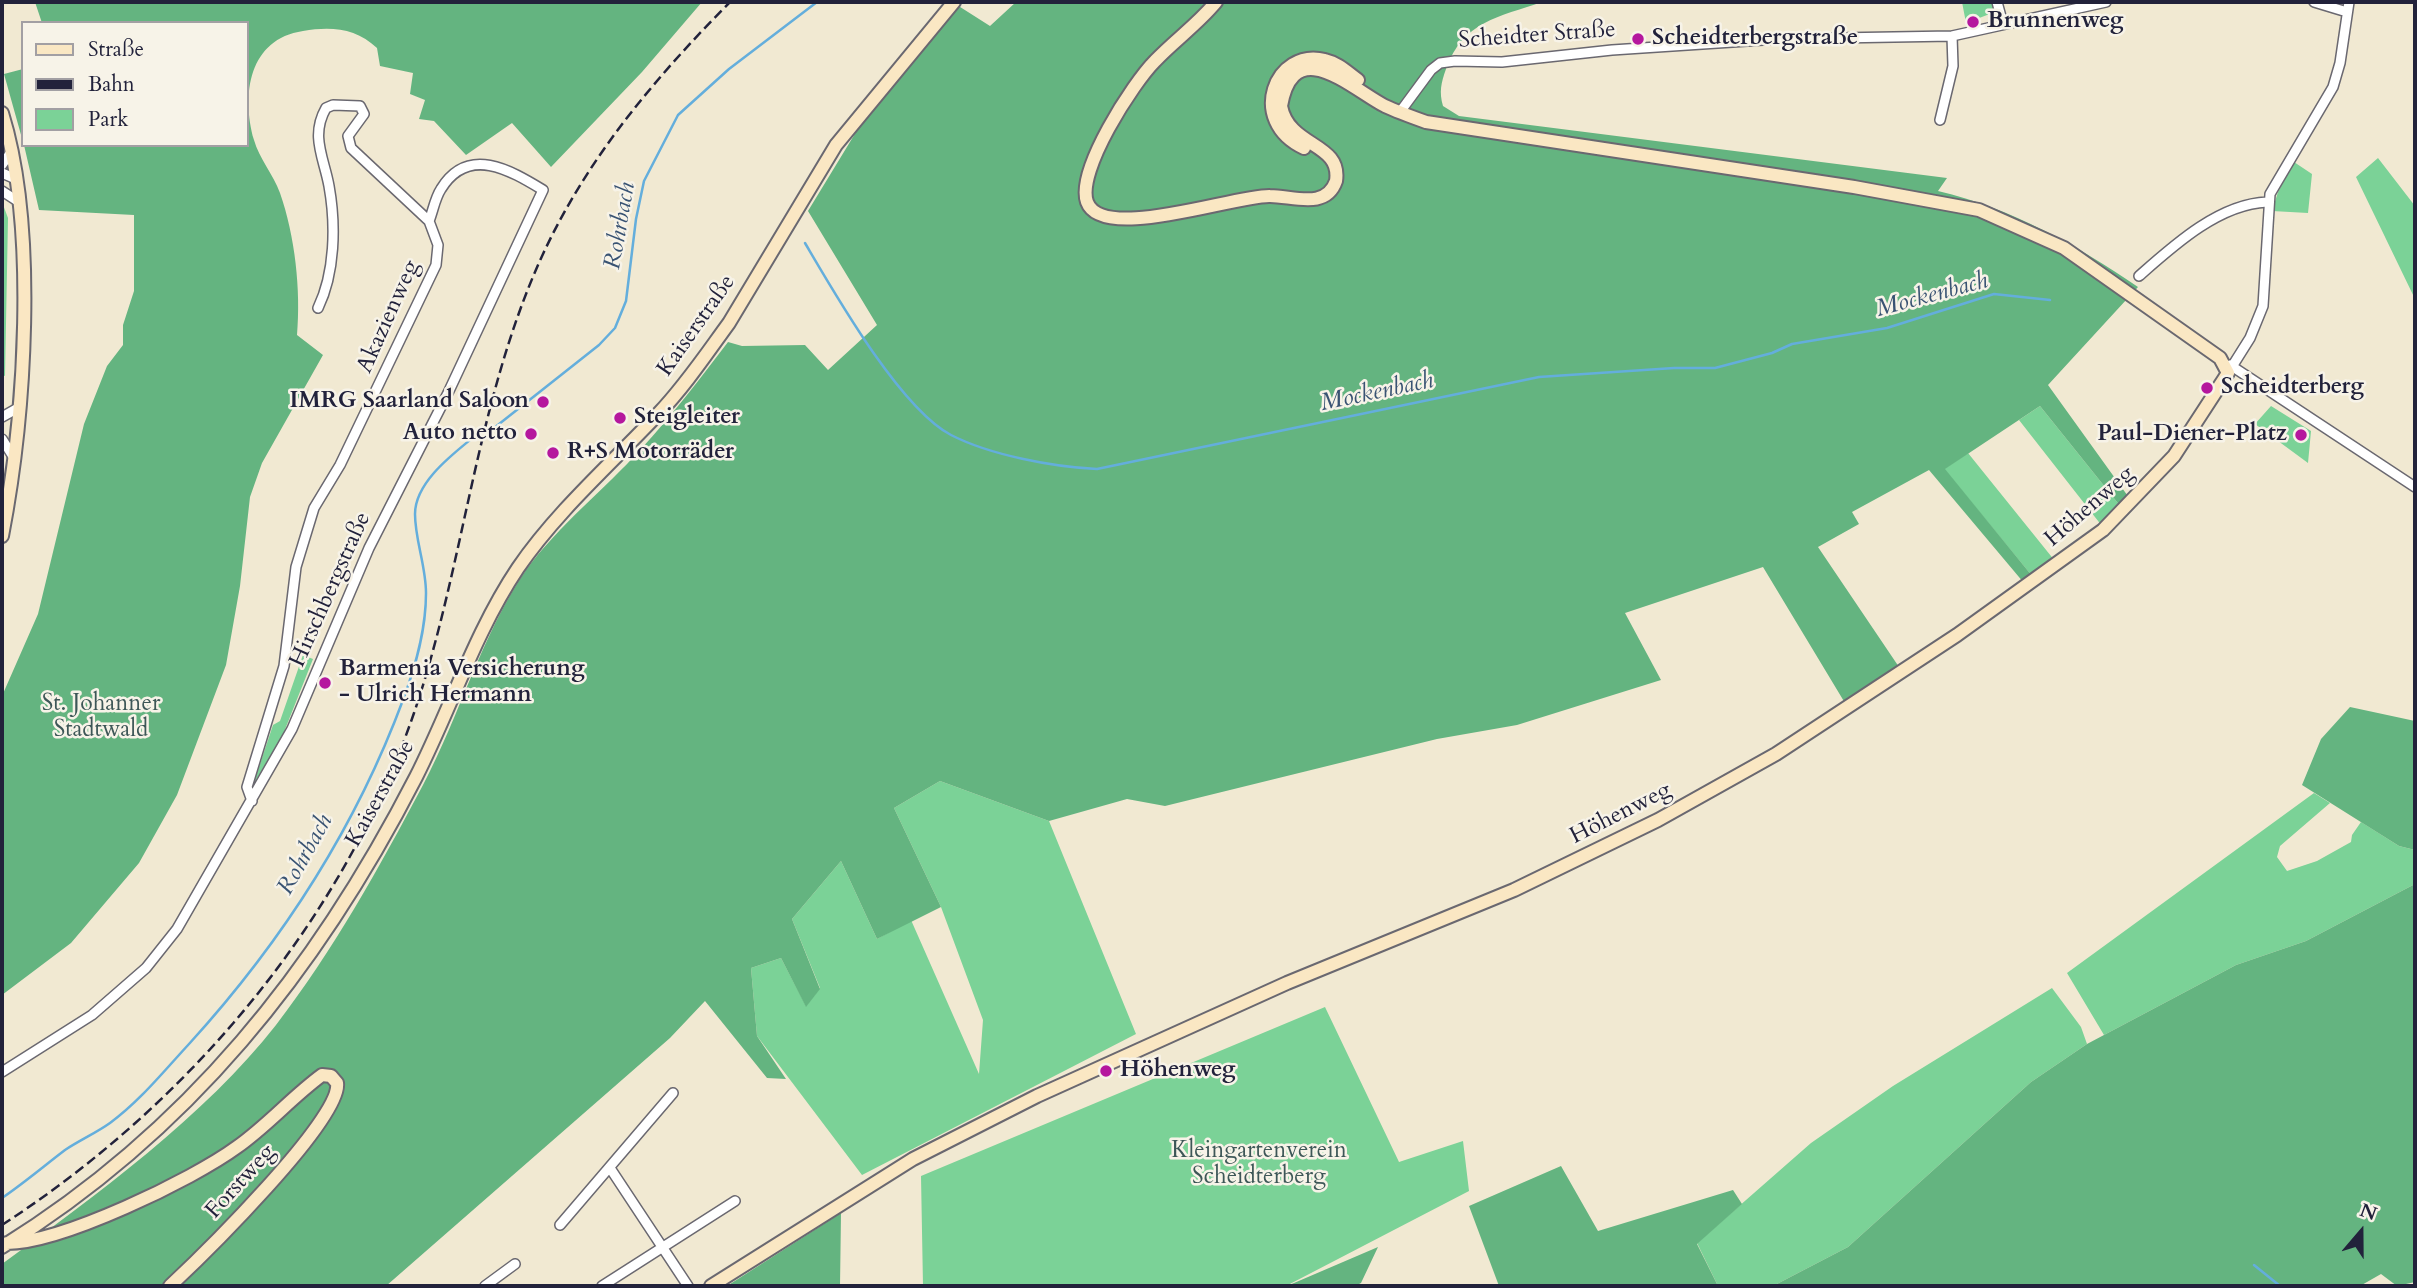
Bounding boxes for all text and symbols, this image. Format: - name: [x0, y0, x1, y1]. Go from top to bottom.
- place label: Brunnenweg: [1987, 8, 2123, 36]
- marker: Brunnenweg: [1965, 14, 1981, 30]
- street label: Scheidter Straße: [1458, 17, 1616, 55]
- legend: [21, 21, 248, 147]
- place label: Scheidterbergstraße: [1652, 25, 1858, 53]
- marker: Scheidterbergstraße: [1630, 31, 1646, 47]
- text: Straße: [88, 35, 144, 64]
- text: Bahn: [88, 70, 135, 99]
- text: Park: [88, 105, 128, 134]
- water label: Rohrbach: [599, 180, 643, 272]
- street label: Akazienweg: [352, 256, 426, 378]
- water label: Mockenbach: [1873, 267, 1991, 325]
- street label: Kaiserstraße: [652, 270, 742, 382]
- water label: Mockenbach: [1318, 367, 1436, 419]
- place label: Scheidterberg: [2221, 374, 2364, 402]
- marker: Scheidterberg: [2199, 380, 2215, 396]
- place label: IMRG Saarland Saloon: [290, 388, 529, 416]
- marker: IMRG Saarland Saloon: [535, 394, 551, 410]
- place label: Steigleiter: [634, 404, 740, 432]
- marker: Steigleiter: [612, 410, 628, 426]
- place label: Auto netto: [403, 420, 517, 448]
- place label: Paul-Diener-Platz: [2097, 421, 2287, 449]
- marker: Auto netto: [523, 426, 539, 442]
- marker: Paul-Diener-Platz: [2293, 427, 2309, 443]
- place label: R+S Motorräder: [567, 439, 734, 467]
- marker: R+S Motorräder: [545, 445, 561, 461]
- street label: Höhenweg: [2040, 461, 2140, 553]
- street label: Hirschbergstraße: [285, 508, 377, 672]
- place label: Barmenia Versicherung - Ulrich Hermann: [339, 656, 585, 710]
- marker: Barmenia Versicherung - Ulrich Hermann: [317, 675, 333, 691]
- park label: St. Johanner Stadtwald: [42, 691, 160, 745]
- street label: Kaiserstraße: [340, 736, 422, 852]
- street label: Höhenweg: [1566, 777, 1676, 851]
- water label: Rohrbach: [272, 810, 340, 900]
- place label: Höhenweg: [1120, 1057, 1236, 1085]
- marker: Höhenweg: [1098, 1063, 1114, 1079]
- park label: Kleingartenverein Scheidterberg: [1171, 1138, 1347, 1192]
- street label: Forstweg: [200, 1139, 282, 1225]
- north arrow: [2326, 1197, 2396, 1267]
- text: N: [2356, 1197, 2380, 1227]

